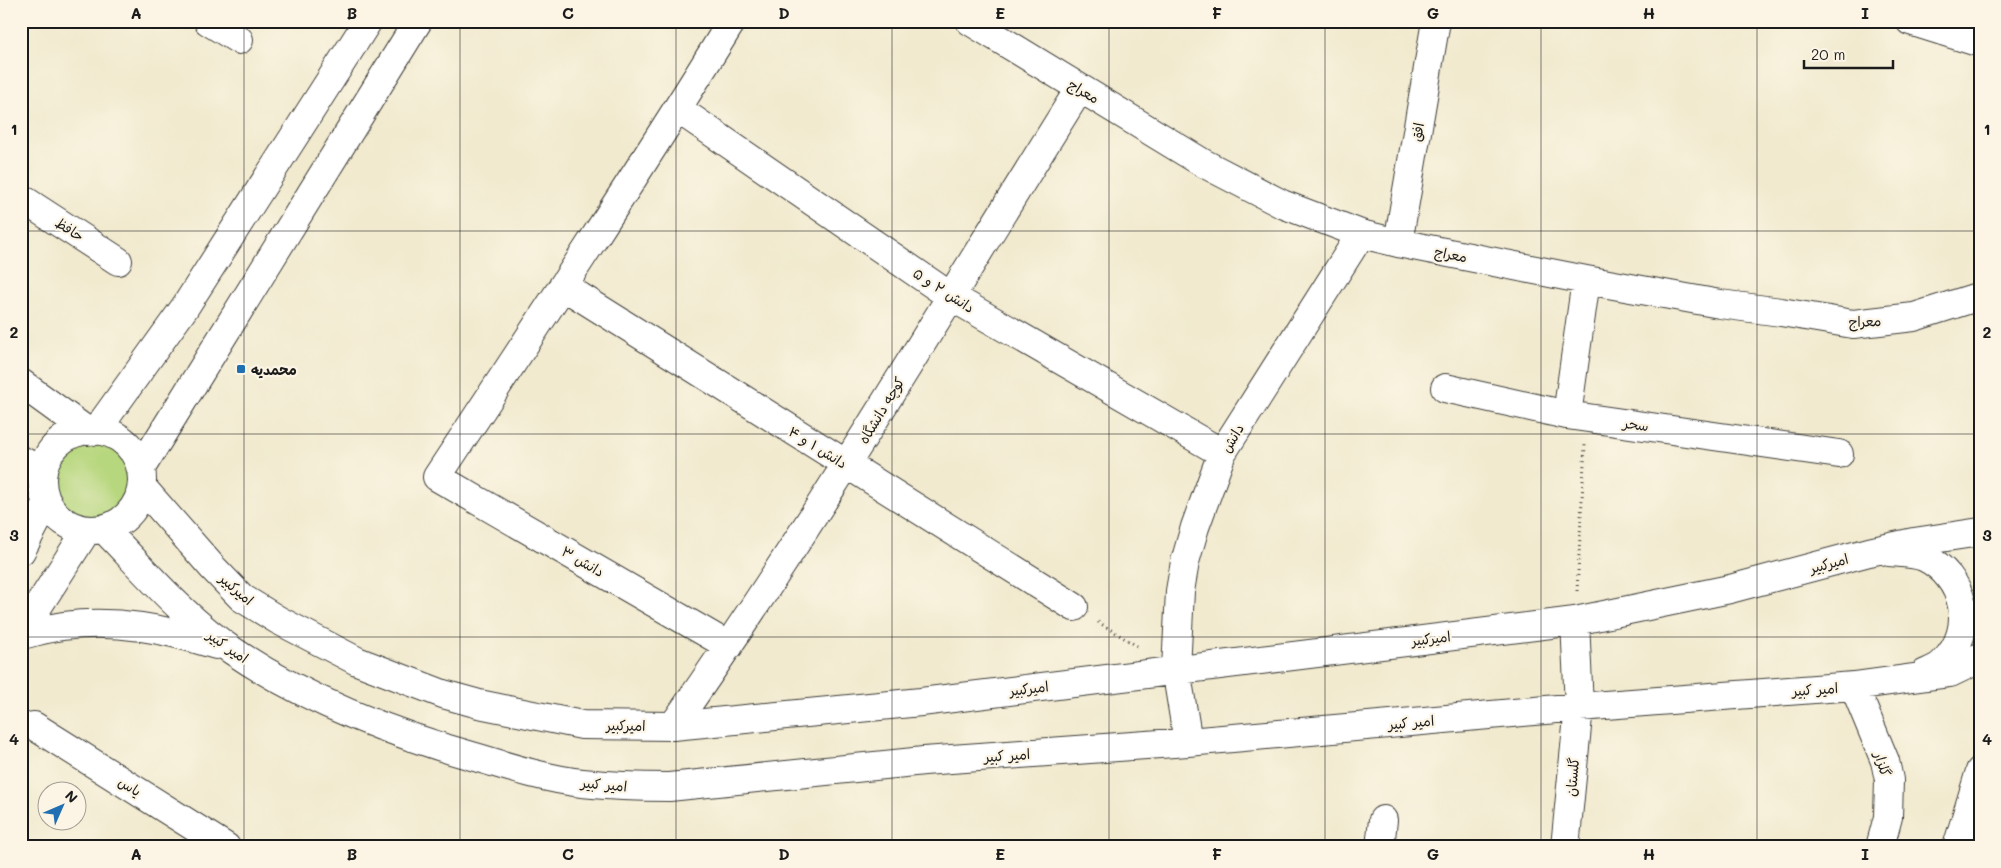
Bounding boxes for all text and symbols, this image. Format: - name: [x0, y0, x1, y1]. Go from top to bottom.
- text: A: [130, 2, 142, 23]
- text: B: [347, 2, 357, 23]
- text: C: [562, 2, 574, 23]
- text: D: [778, 2, 790, 23]
- text: E: [995, 2, 1005, 23]
- text: F: [1212, 2, 1222, 23]
- text: G: [1427, 2, 1439, 23]
- text: H: [1643, 2, 1655, 23]
- text: I: [1861, 2, 1869, 23]
- scale bar: [1804, 38, 1892, 70]
- text: 20 m: [1811, 44, 1845, 64]
- street label: معراج: [1065, 74, 1103, 108]
- text: 1: [10, 118, 18, 139]
- text: 1: [1983, 118, 1991, 139]
- street label: افق: [1406, 121, 1428, 143]
- street label: حافظ: [52, 213, 88, 245]
- street label: معراج: [1433, 242, 1469, 267]
- street label: دانش ۲ و ۵: [910, 263, 978, 317]
- street label: معراج: [1848, 311, 1882, 332]
- text: 2: [10, 321, 19, 342]
- text: 2: [1983, 321, 1992, 342]
- place label: محمدیه: [251, 360, 297, 379]
- marker: محمدیه: [235, 363, 247, 375]
- street label: کوچه دانشگاه: [854, 373, 909, 448]
- street label: سحر: [1621, 413, 1650, 435]
- street label: دانش: [1216, 420, 1248, 456]
- street label: دانش ۱ و ۴: [785, 421, 851, 473]
- text: 3: [9, 524, 19, 545]
- text: 3: [1982, 524, 1992, 545]
- street label: دانش ۳: [558, 541, 608, 581]
- street label: امیرکبیر: [1807, 549, 1850, 578]
- street label: امیرکبیر: [215, 568, 258, 609]
- street label: امیر کبیر: [203, 624, 252, 667]
- street label: امیرکبیر: [1409, 626, 1452, 650]
- street label: امیرکبیر: [1007, 676, 1050, 700]
- street label: امیر کبیر: [1790, 678, 1839, 700]
- street label: امیر کبیر: [1386, 711, 1435, 734]
- street label: امیرکبیر: [605, 715, 646, 735]
- text: 4: [9, 728, 19, 749]
- text: 4: [1982, 728, 1992, 749]
- street label: امیر کبیر: [982, 744, 1031, 766]
- street label: گلزار: [1870, 748, 1896, 779]
- street label: گلستان: [1561, 757, 1583, 797]
- street label: یاس: [115, 772, 145, 800]
- street label: امیر کبیر: [579, 772, 628, 795]
- north arrow: [38, 780, 88, 830]
- text: N: [61, 786, 82, 807]
- text: A: [130, 843, 142, 864]
- text: B: [347, 843, 357, 864]
- text: C: [562, 843, 574, 864]
- text: D: [778, 843, 790, 864]
- text: E: [995, 843, 1005, 864]
- text: F: [1212, 843, 1222, 864]
- text: G: [1427, 843, 1439, 864]
- text: H: [1643, 843, 1655, 864]
- text: I: [1861, 843, 1869, 864]

